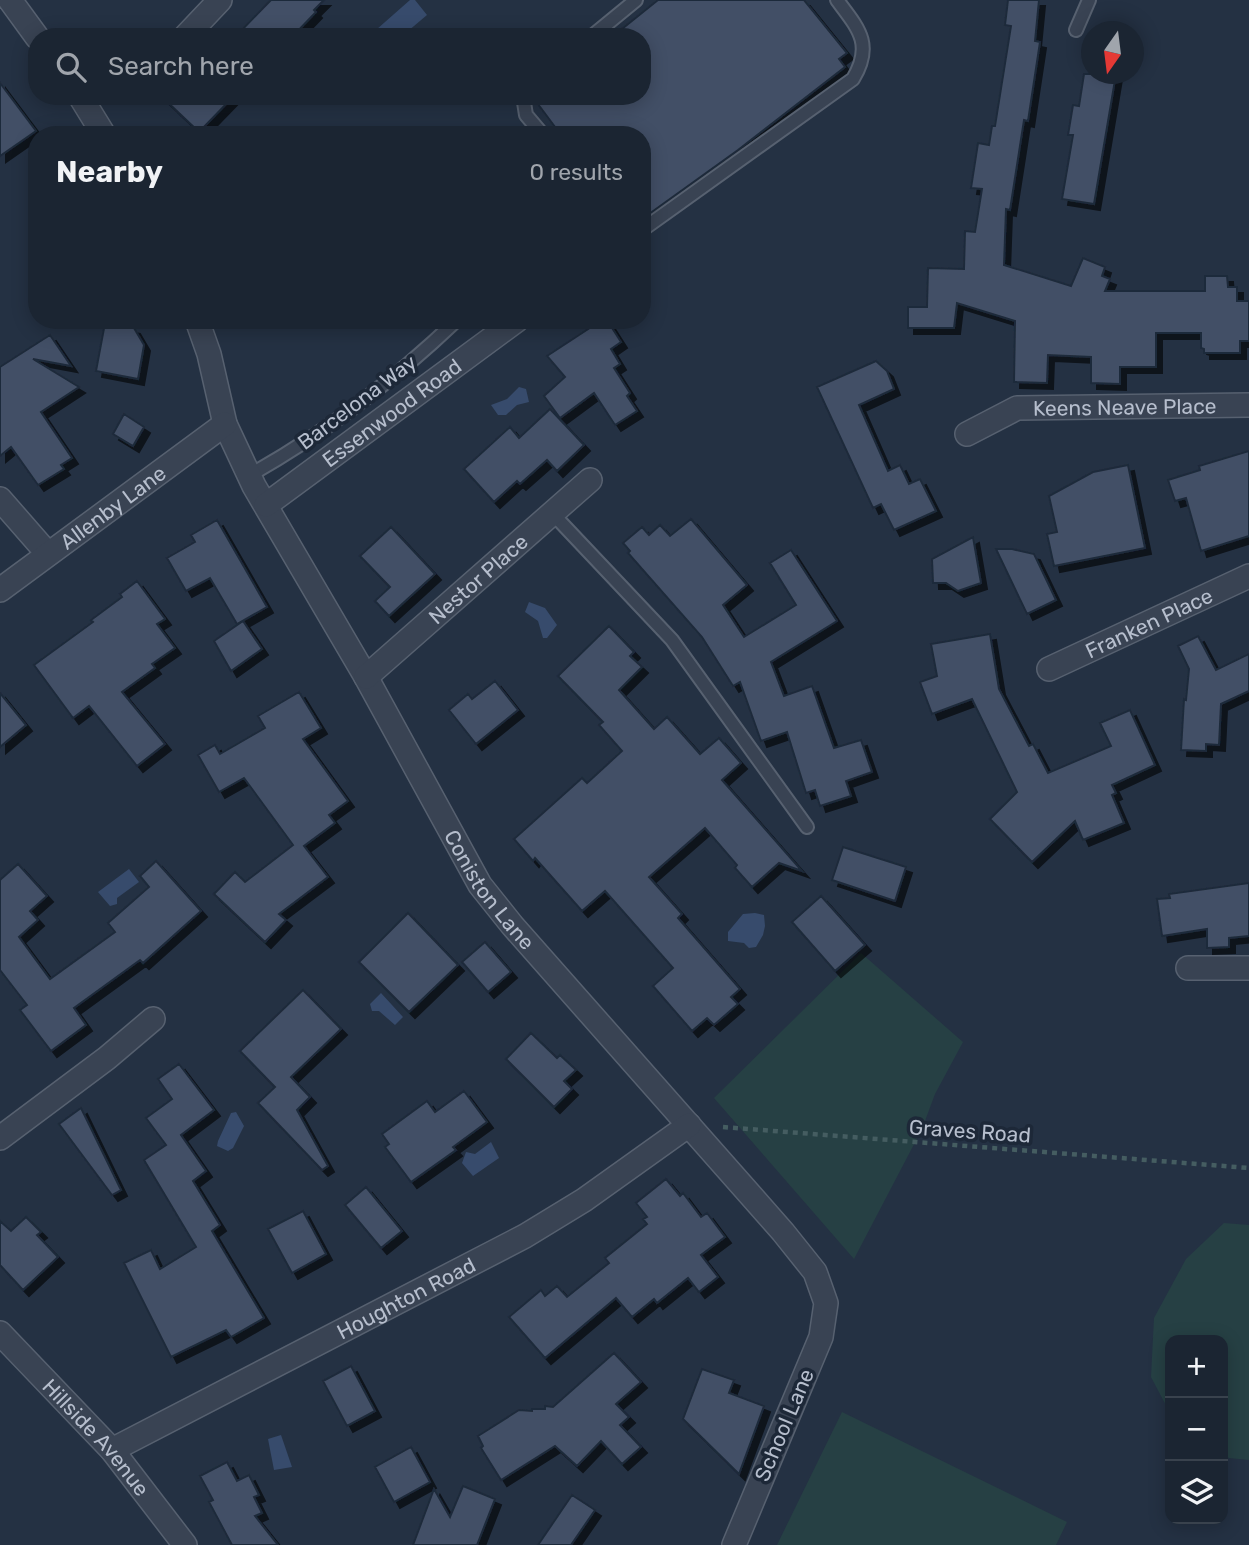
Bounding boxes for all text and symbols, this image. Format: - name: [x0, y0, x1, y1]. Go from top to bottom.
- north arrow: [1081, 21, 1144, 84]
- search box: [28, 28, 651, 105]
- icon: search: [52, 48, 90, 86]
- text: Search here: [108, 51, 254, 82]
- text: Nearby: [56, 154, 163, 190]
- text: 0 results: [529, 158, 623, 186]
- street label: Barcelona Way: [293, 349, 422, 455]
- street label: Essenwood Road: [317, 353, 466, 472]
- street label: Keens Neave Place: [1033, 393, 1217, 420]
- street label: Allenby Lane: [55, 460, 170, 554]
- street label: Nestor Place: [423, 528, 533, 629]
- street label: Franken Place: [1081, 582, 1216, 663]
- street label: Coniston Lane: [440, 825, 540, 954]
- street label: Graves Road: [908, 1114, 1032, 1148]
- street label: Houghton Road: [332, 1251, 480, 1344]
- map controls: [1165, 1335, 1228, 1524]
- button: +: [1165, 1335, 1228, 1398]
- street label: School Lane: [749, 1365, 819, 1485]
- street label: Hillside Avenue: [38, 1373, 155, 1501]
- button: −: [1165, 1398, 1228, 1461]
- button: layers: [1165, 1461, 1228, 1524]

